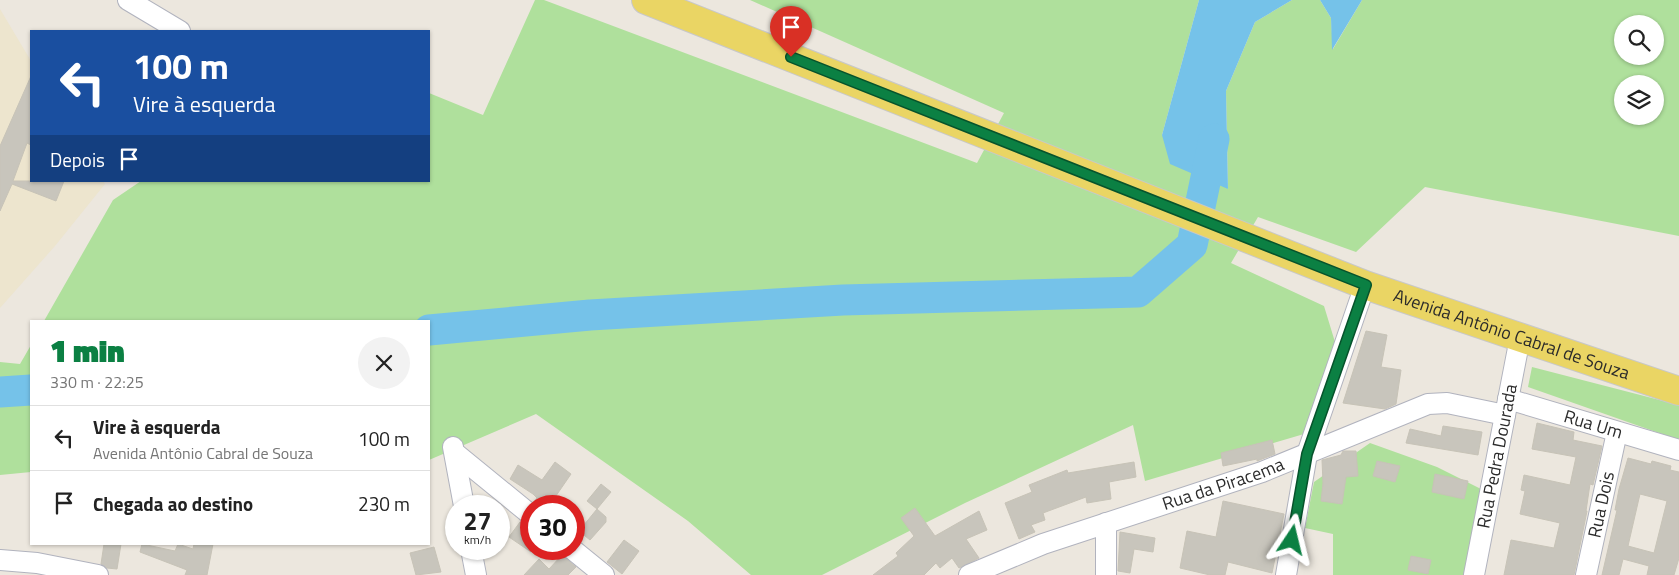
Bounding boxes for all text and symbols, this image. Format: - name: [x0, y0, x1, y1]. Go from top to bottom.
- pin: [770, 6, 812, 57]
- icon: arrive: [777, 13, 805, 41]
- map controls: [1614, 15, 1664, 125]
- button: search: [1614, 15, 1664, 65]
- text: 100 m: [133, 39, 229, 93]
- icon: left: [50, 50, 115, 115]
- button: layers: [1614, 75, 1664, 125]
- text: Vire à esquerda: [133, 87, 276, 121]
- text: Depois: [50, 145, 105, 174]
- icon: arrive: [115, 145, 143, 173]
- street label: Avenida Antônio Cabral de Souza: [1390, 282, 1633, 386]
- text: 1 min: [50, 328, 125, 374]
- button: close: [358, 337, 410, 389]
- text: 330 m · 22:25: [50, 370, 144, 394]
- street label: Rua Pedra Dourada: [1469, 382, 1524, 531]
- street label: Rua Um: [1561, 402, 1626, 446]
- text: Vire à esquerda: [93, 412, 221, 441]
- icon: left: [50, 424, 78, 452]
- text: 100 m: [358, 424, 410, 453]
- text: Avenida Antônio Cabral de Souza: [93, 441, 313, 465]
- street label: Rua da Piracema: [1159, 450, 1288, 517]
- street label: Rua Dois: [1580, 469, 1621, 540]
- icon: arrive: [50, 489, 78, 517]
- text: Chegada ao destino: [93, 489, 253, 518]
- text: 230 m: [358, 489, 410, 518]
- speed limit sign: 30: [520, 495, 585, 560]
- text: 27: [463, 502, 492, 540]
- position arrow: [1265, 513, 1317, 565]
- text: km/h: [464, 530, 491, 549]

